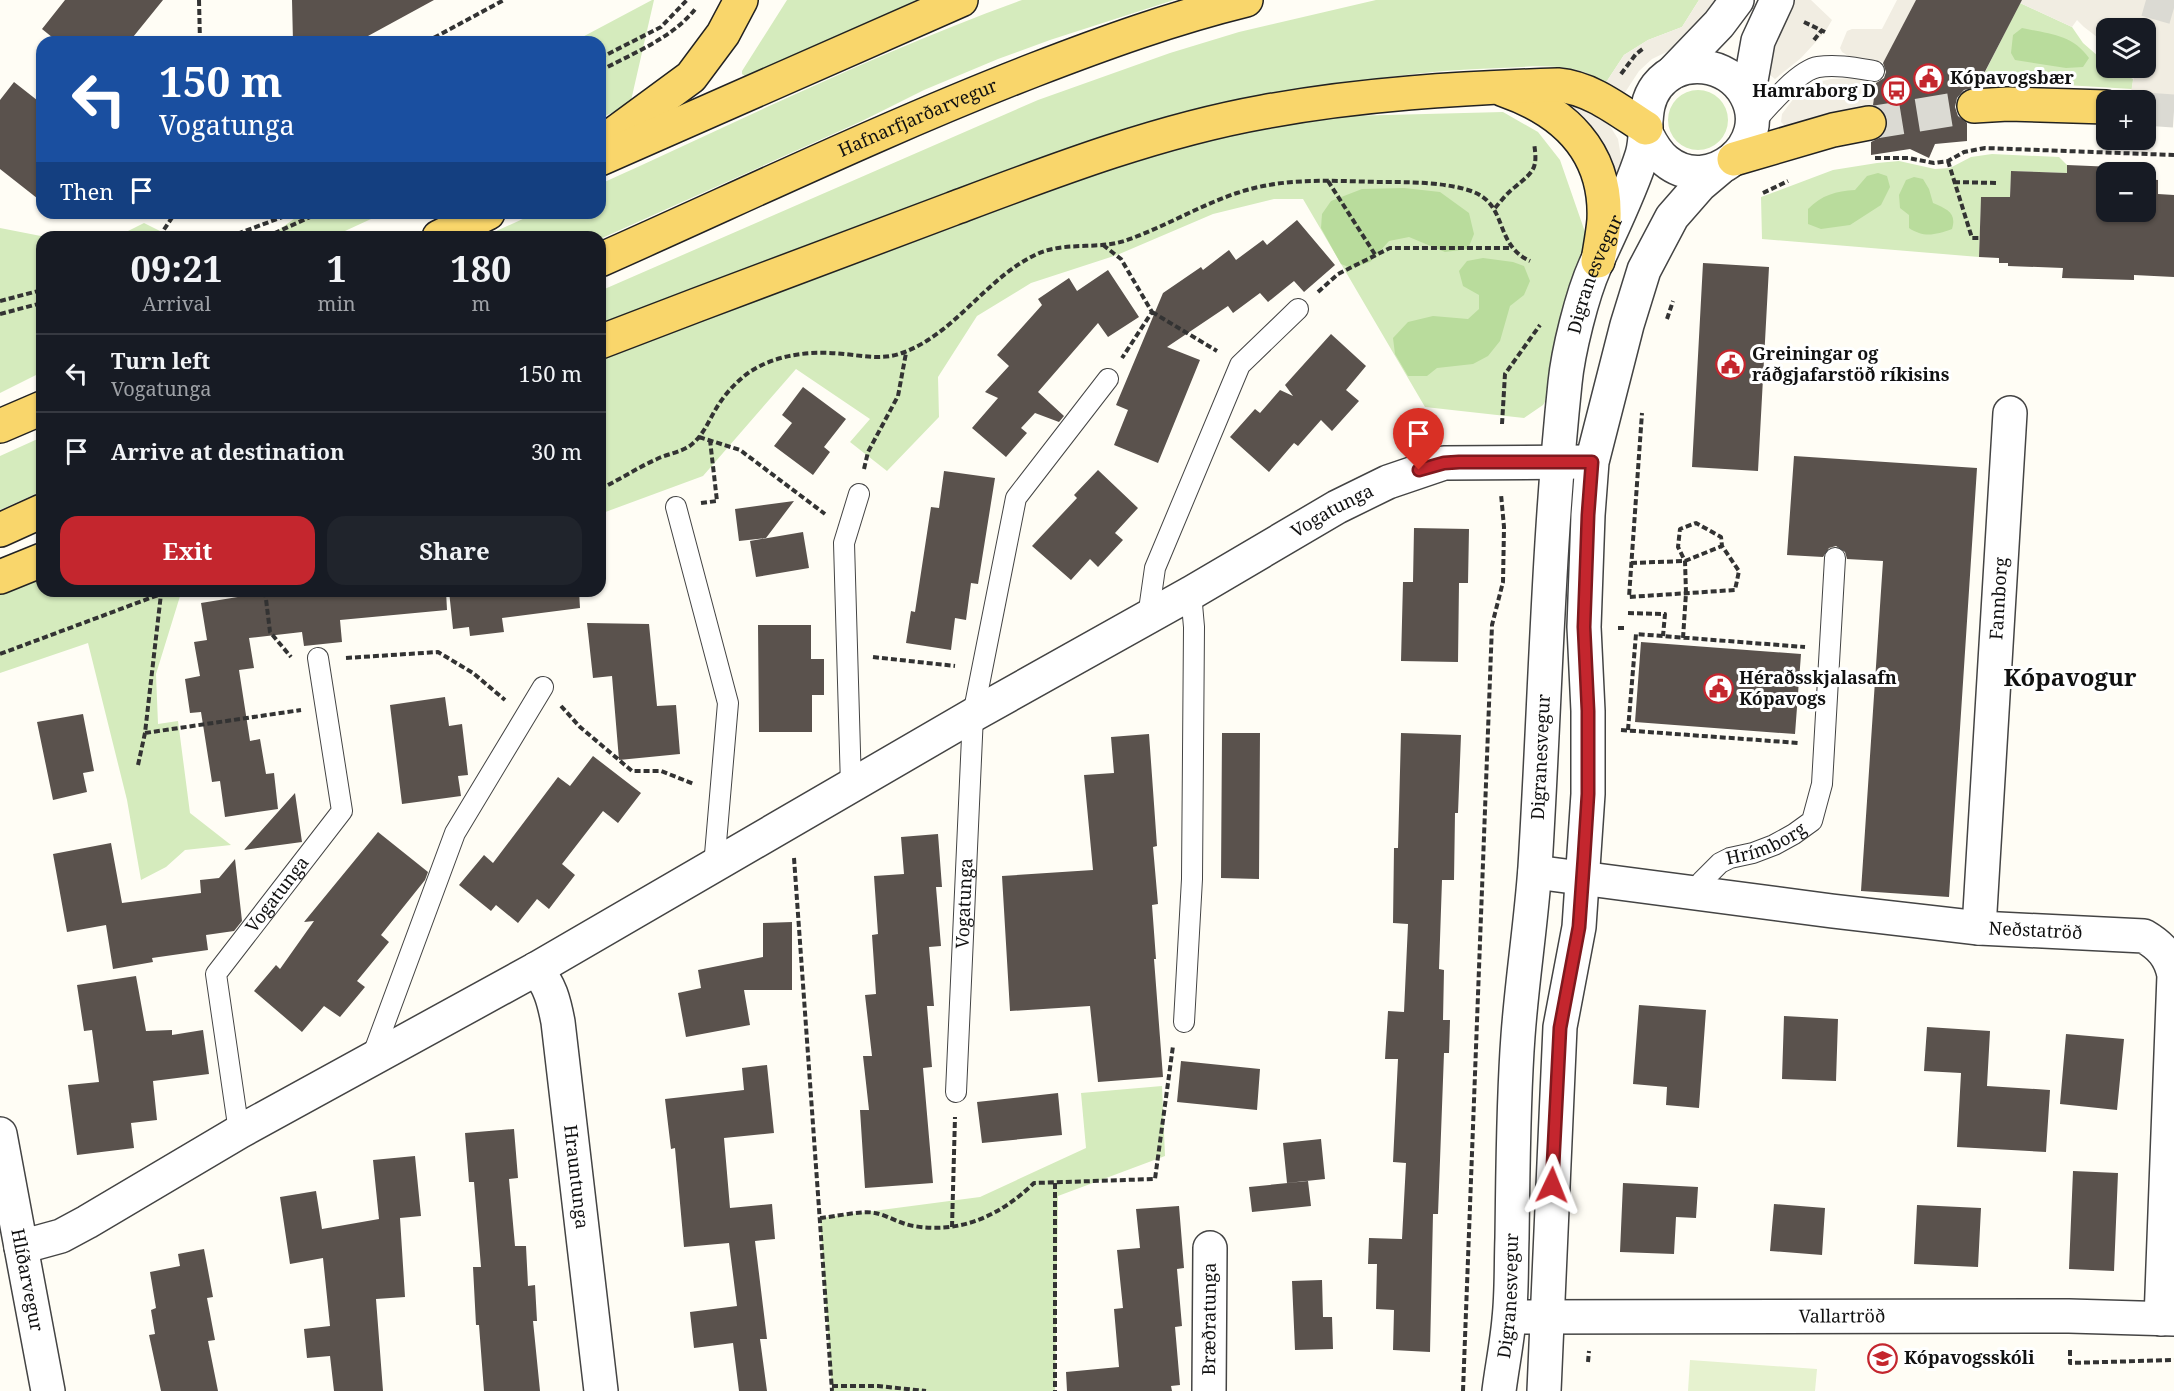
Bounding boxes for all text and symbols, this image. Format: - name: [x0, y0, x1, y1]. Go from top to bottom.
- map controls: [2096, 18, 2156, 222]
- button: layers: [2096, 18, 2156, 78]
- text: 150 m: [159, 52, 283, 109]
- icon: left: [60, 60, 138, 138]
- public building icon: Kópavogsbær: [1913, 62, 1945, 94]
- place label: Kópavogsbær: [1950, 65, 2074, 89]
- street label: Hafnarfjarðarvegur: [834, 73, 1001, 162]
- bus stop icon: Hamraborg D: [1881, 75, 1913, 107]
- place label: Hamraborg D: [1752, 78, 1876, 102]
- button: +: [2096, 90, 2156, 150]
- text: Vogatunga: [159, 106, 295, 143]
- button: −: [2096, 162, 2156, 222]
- icon: arrive: [125, 174, 158, 207]
- text: Then: [60, 176, 113, 206]
- street label: Digranesvegur: [1561, 210, 1628, 336]
- text: 09:21: [131, 244, 223, 293]
- text: 1: [326, 244, 347, 293]
- text: 180: [450, 244, 511, 293]
- text: Arrival: [143, 290, 211, 317]
- text: min: [318, 290, 356, 317]
- text: m: [471, 290, 490, 317]
- place label: Greiningar og ráðgjafarstöð ríkisins: [1752, 341, 1950, 386]
- text: Turn left: [111, 345, 210, 375]
- public building icon: Greiningar og ráðgjafarstöð ríkisins: [1715, 348, 1747, 380]
- icon: left: [60, 357, 93, 390]
- text: 150 m: [519, 358, 582, 388]
- text: Vogatunga: [111, 375, 212, 402]
- pin: [1393, 408, 1444, 470]
- icon: arrive: [1402, 417, 1435, 450]
- icon: arrive: [60, 435, 93, 468]
- text: Arrive at destination: [111, 436, 345, 466]
- text: 30 m: [531, 436, 582, 466]
- street label: Vogatunga: [1286, 478, 1377, 543]
- button: Exit: [60, 516, 315, 585]
- button: Share: [327, 516, 582, 585]
- street label: Fannborg: [1983, 556, 2012, 641]
- district label: Kópavogur: [2003, 660, 2137, 693]
- place label: Héraðsskjalasafn Kópavogs: [1739, 665, 1897, 710]
- public building icon: Héraðsskjalasafn Kópavogs: [1702, 672, 1734, 704]
- street label: Digranesvegur: [1525, 693, 1555, 820]
- street label: Hrímborg: [1724, 816, 1811, 870]
- street label: Vogatunga: [239, 851, 314, 937]
- street label: Vogatunga: [949, 857, 978, 949]
- street label: Neðstatröð: [1988, 915, 2083, 944]
- street label: Hrauntunga: [559, 1123, 595, 1230]
- position arrow: [1520, 1153, 1584, 1217]
- street label: Hlíðarvegur: [6, 1226, 50, 1334]
- street label: Digranesvegur: [1491, 1232, 1523, 1360]
- street label: Bræðratunga: [1196, 1262, 1221, 1376]
- street label: Vallartröð: [1799, 1303, 1885, 1327]
- school or university icon: Kópavogsskóli: [1867, 1342, 1899, 1374]
- place label: Kópavogsskóli: [1904, 1345, 2035, 1369]

